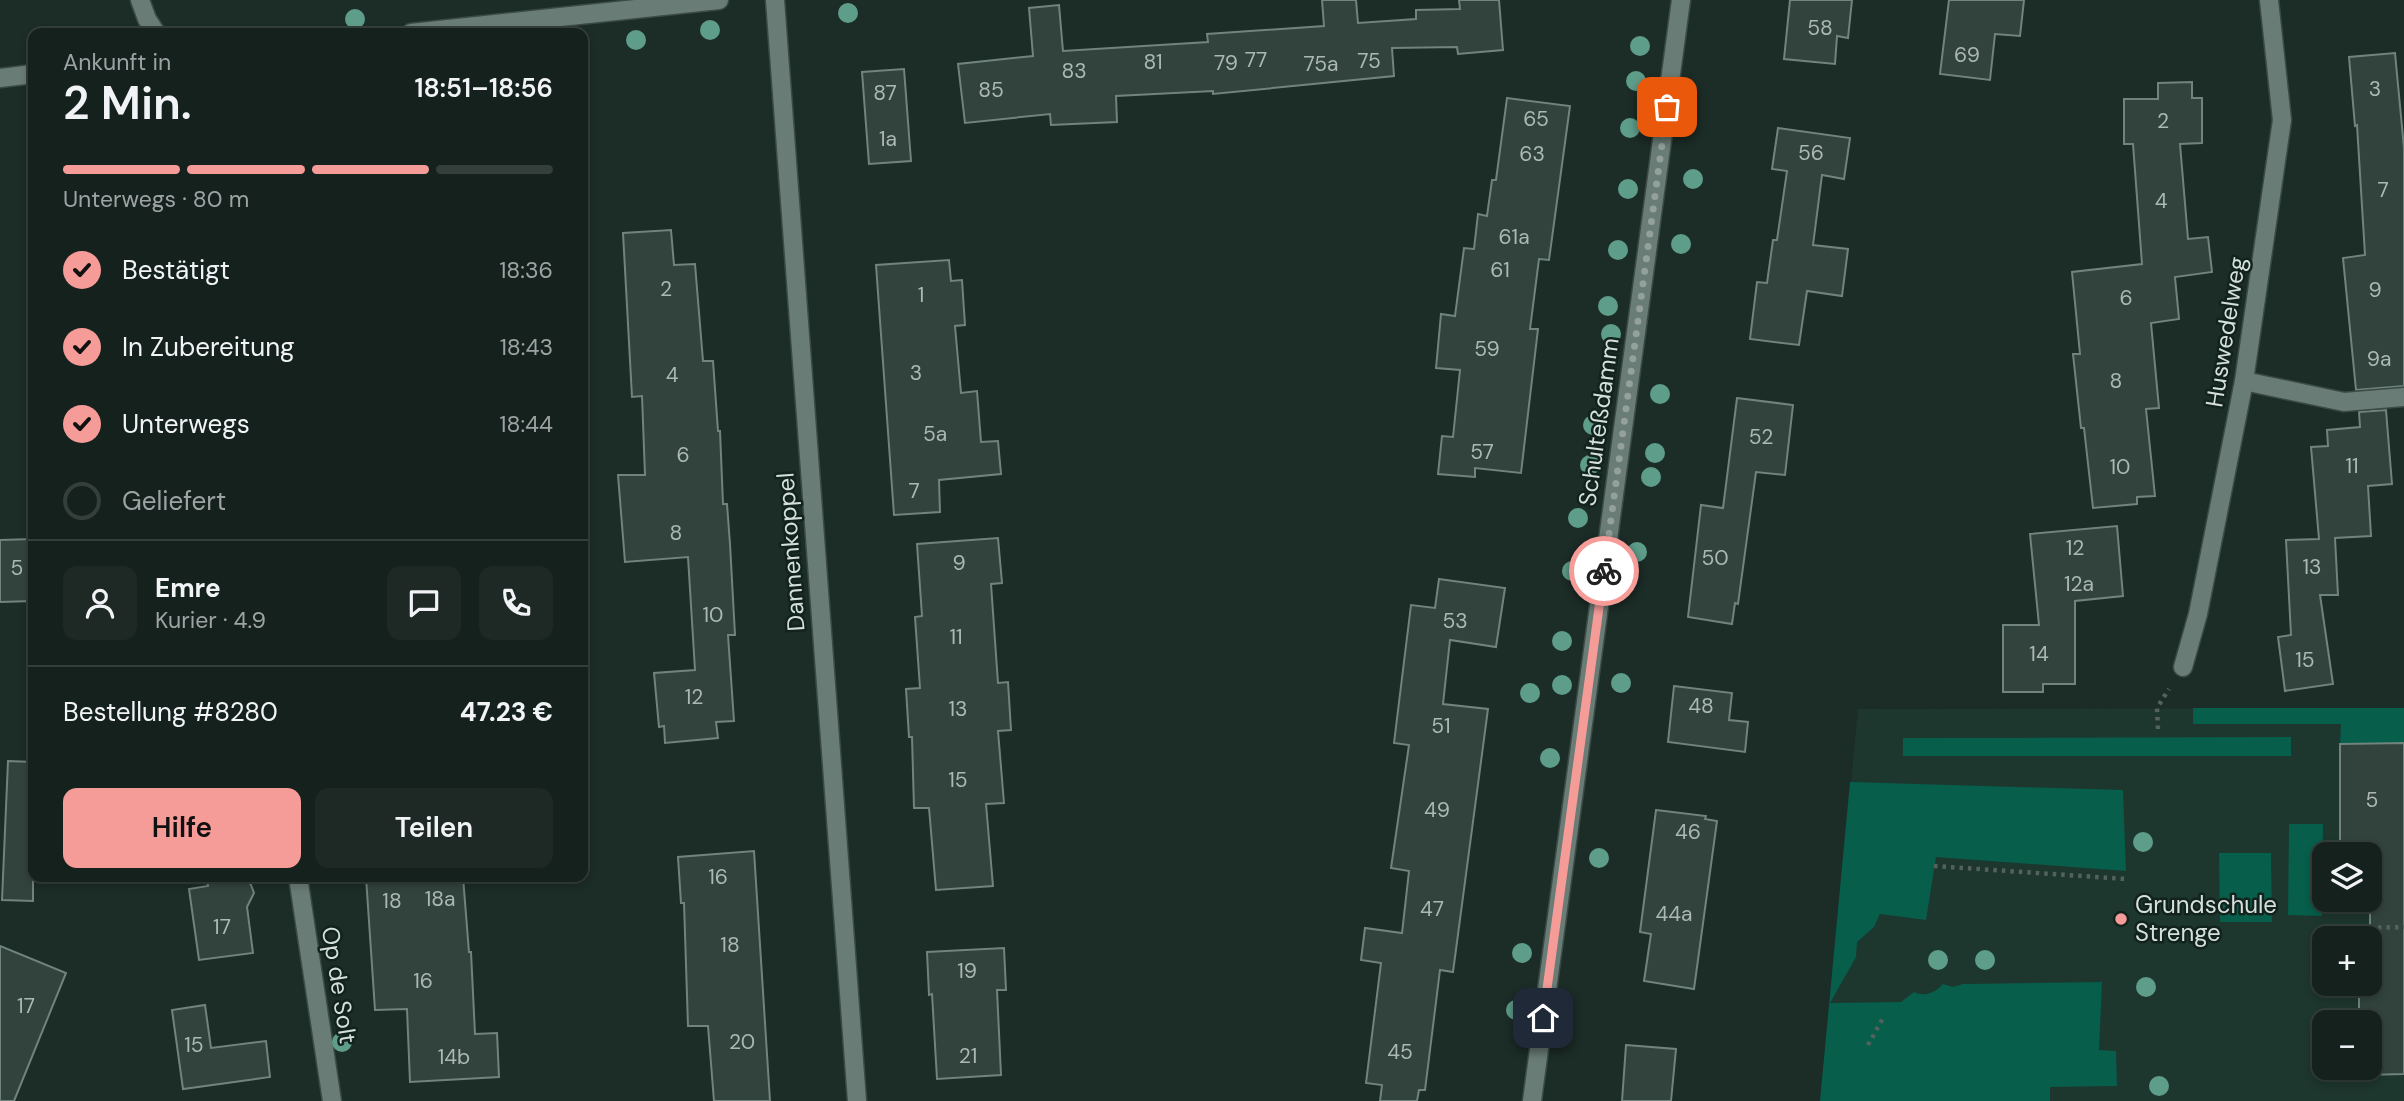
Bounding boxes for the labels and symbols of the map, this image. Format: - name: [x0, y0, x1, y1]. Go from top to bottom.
- house number: 58: [1807, 14, 1833, 42]
- house number: 69: [1954, 41, 1980, 69]
- house number: 77: [1245, 46, 1267, 74]
- house number: 75: [1357, 47, 1381, 75]
- house number: 81: [1144, 48, 1162, 76]
- house number: 79: [1214, 49, 1238, 77]
- house number: 75a: [1304, 50, 1338, 78]
- house number: 83: [1061, 57, 1087, 85]
- house number: 3: [2369, 75, 2381, 103]
- house number: 85: [978, 76, 1004, 104]
- pin: [1637, 77, 1697, 137]
- house number: 87: [873, 79, 897, 107]
- house number: 65: [1523, 105, 1549, 133]
- house number: 2: [2157, 107, 2169, 135]
- house number: 1a: [879, 125, 897, 153]
- house number: 56: [1798, 139, 1824, 167]
- house number: 63: [1519, 140, 1545, 168]
- house number: 7: [2377, 176, 2389, 204]
- house number: 4: [2155, 187, 2168, 215]
- house number: 61a: [1498, 223, 1530, 251]
- street label: Huswedelweg: [2198, 254, 2253, 409]
- house number: 61: [1490, 256, 1510, 284]
- house number: 2: [660, 275, 672, 303]
- house number: 9: [2368, 276, 2382, 304]
- house number: 1: [918, 281, 924, 309]
- house number: 6: [2119, 284, 2133, 312]
- house number: 59: [1474, 335, 1500, 363]
- street label: Schulteßdamm: [1571, 336, 1626, 508]
- house number: 9a: [2367, 345, 2391, 373]
- house number: 3: [910, 359, 922, 387]
- house number: 4: [666, 361, 679, 389]
- house number: 8: [2110, 367, 2122, 395]
- house number: 5a: [923, 420, 947, 448]
- house number: 52: [1749, 423, 1773, 451]
- house number: 57: [1470, 438, 1494, 466]
- house number: 6: [676, 441, 690, 469]
- house number: 11: [2345, 452, 2359, 480]
- house number: 10: [2110, 453, 2130, 481]
- street label: Dannenkoppel: [769, 472, 812, 632]
- house number: 7: [908, 477, 920, 505]
- house number: 8: [670, 519, 682, 547]
- house number: 12: [2066, 534, 2084, 562]
- courier: [1569, 536, 1639, 606]
- house number: 50: [1701, 544, 1729, 572]
- house number: 9: [952, 549, 966, 577]
- house number: 13: [2303, 553, 2321, 581]
- house number: 5: [11, 554, 23, 582]
- house number: 12a: [2064, 570, 2094, 598]
- house number: 10: [703, 601, 723, 629]
- house number: 53: [1442, 607, 1468, 635]
- house number: 11: [949, 623, 963, 651]
- house number: 14: [2029, 640, 2049, 668]
- house number: 15: [2295, 646, 2315, 674]
- house number: 12: [685, 683, 703, 711]
- house number: 48: [1688, 692, 1714, 720]
- house number: 13: [949, 695, 967, 723]
- house number: 51: [1431, 712, 1451, 740]
- house number: 15: [948, 766, 968, 794]
- house number: 5: [2366, 786, 2378, 814]
- house number: 49: [1424, 796, 1450, 824]
- house number: 46: [1675, 818, 1701, 846]
- house number: 16: [708, 863, 728, 891]
- house number: 18a: [425, 885, 455, 913]
- house number: 18: [382, 887, 402, 915]
- place label: Grundschule Strenge: [2135, 889, 2277, 948]
- house number: 47: [1420, 895, 1444, 923]
- house number: 44a: [1656, 900, 1692, 928]
- marker: Grundschule Strenge: [2113, 911, 2129, 927]
- house number: 17: [213, 913, 231, 941]
- street label: Op de Solt: [315, 924, 364, 1046]
- house number: 18: [720, 931, 740, 959]
- house number: 19: [957, 957, 977, 985]
- house number: 16: [413, 967, 433, 995]
- pin: [1513, 988, 1573, 1048]
- house number: 17: [17, 992, 35, 1020]
- house number: 20: [729, 1028, 755, 1056]
- house number: 15: [184, 1031, 204, 1059]
- house number: 45: [1387, 1038, 1413, 1066]
- house number: 21: [959, 1042, 977, 1070]
- house number: 14b: [438, 1043, 470, 1071]

